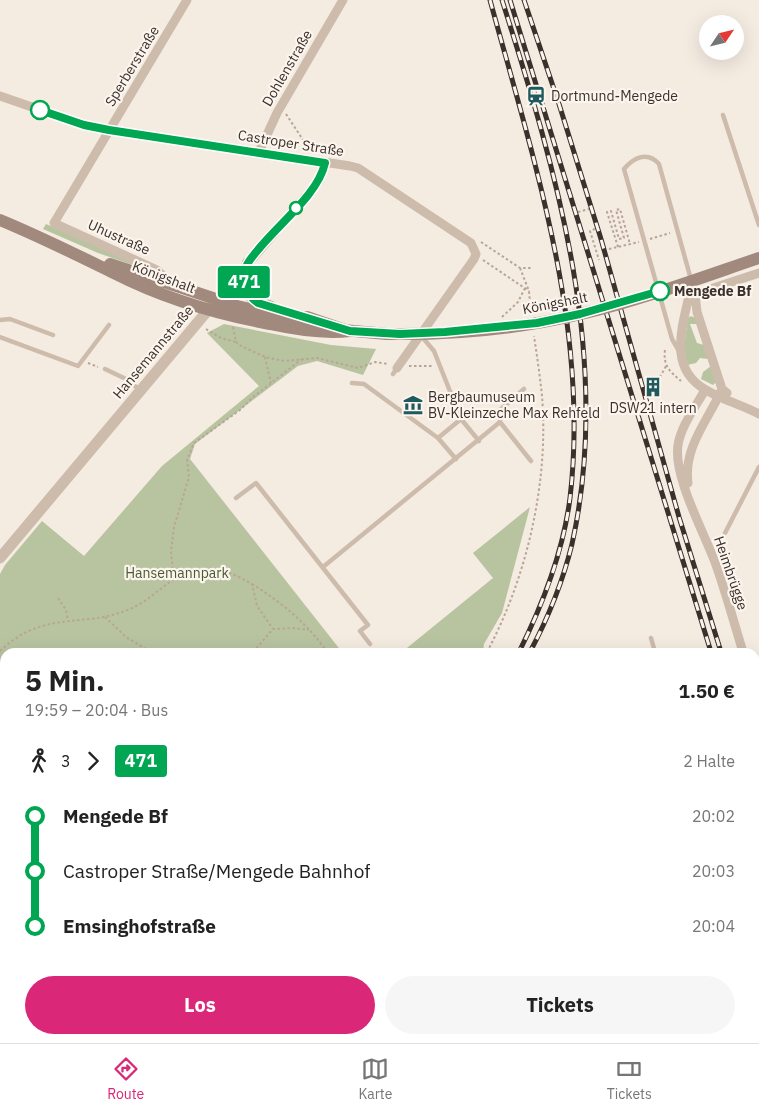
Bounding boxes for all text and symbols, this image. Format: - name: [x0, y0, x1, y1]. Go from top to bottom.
- north arrow: [699, 15, 744, 60]
- map controls: [699, 15, 744, 60]
- street label: Sperberstraße: [101, 22, 163, 110]
- street label: Dohlenstraße: [258, 26, 316, 110]
- station icon: Dortmund-Mengede: [525, 85, 547, 107]
- place label: Dortmund-Mengede: [551, 87, 678, 105]
- unlabelled marker: [30, 100, 50, 120]
- street label: Castroper Straße: [237, 126, 346, 160]
- unlabelled marker: [289, 201, 303, 215]
- street label: Uhustraße: [85, 215, 153, 259]
- street label: Königshalt: [130, 257, 198, 297]
- line badge: 471: [215, 266, 273, 298]
- text: 471: [228, 270, 260, 293]
- marker: Mengede Bf: [650, 281, 670, 301]
- place label: Mengede Bf: [674, 282, 751, 300]
- street label: Königshalt: [521, 288, 589, 318]
- street label: Hansemannstraße: [109, 301, 197, 402]
- building icon: DSW21 intern: [642, 376, 664, 398]
- place label: Bergbaumuseum BV-Kleinzeche Max Rehfeld: [428, 388, 600, 422]
- museum icon: Bergbaumuseum BV-Kleinzeche Max Rehfeld: [402, 394, 424, 416]
- place label: DSW21 intern: [609, 399, 697, 417]
- street label: Heimbrügge: [710, 534, 752, 613]
- park label: Hansemannpark: [125, 564, 229, 582]
- text: 5 Min.: [25, 662, 105, 699]
- text: 1.50 €: [679, 679, 735, 703]
- text: 19:59 – 20:04 · Bus: [25, 700, 168, 720]
- icon: walk: [25, 747, 53, 775]
- icon: forward: [79, 747, 107, 775]
- text: 471: [125, 749, 157, 772]
- text: 3: [61, 751, 71, 771]
- text: 2 Halte: [683, 751, 735, 771]
- text: Mengede Bf: [63, 804, 168, 828]
- text: 20:02: [692, 806, 735, 826]
- text: Castroper Straße/Mengede Bahnhof: [63, 859, 370, 883]
- text: 20:03: [692, 861, 735, 881]
- text: Emsinghofstraße: [63, 914, 216, 938]
- text: 20:04: [692, 916, 735, 936]
- button: Los: [25, 976, 375, 1034]
- button: Tickets: [385, 976, 735, 1034]
- tab: Route: [107, 1055, 144, 1103]
- tab: Karte: [359, 1055, 392, 1103]
- tab: Tickets: [607, 1055, 652, 1103]

